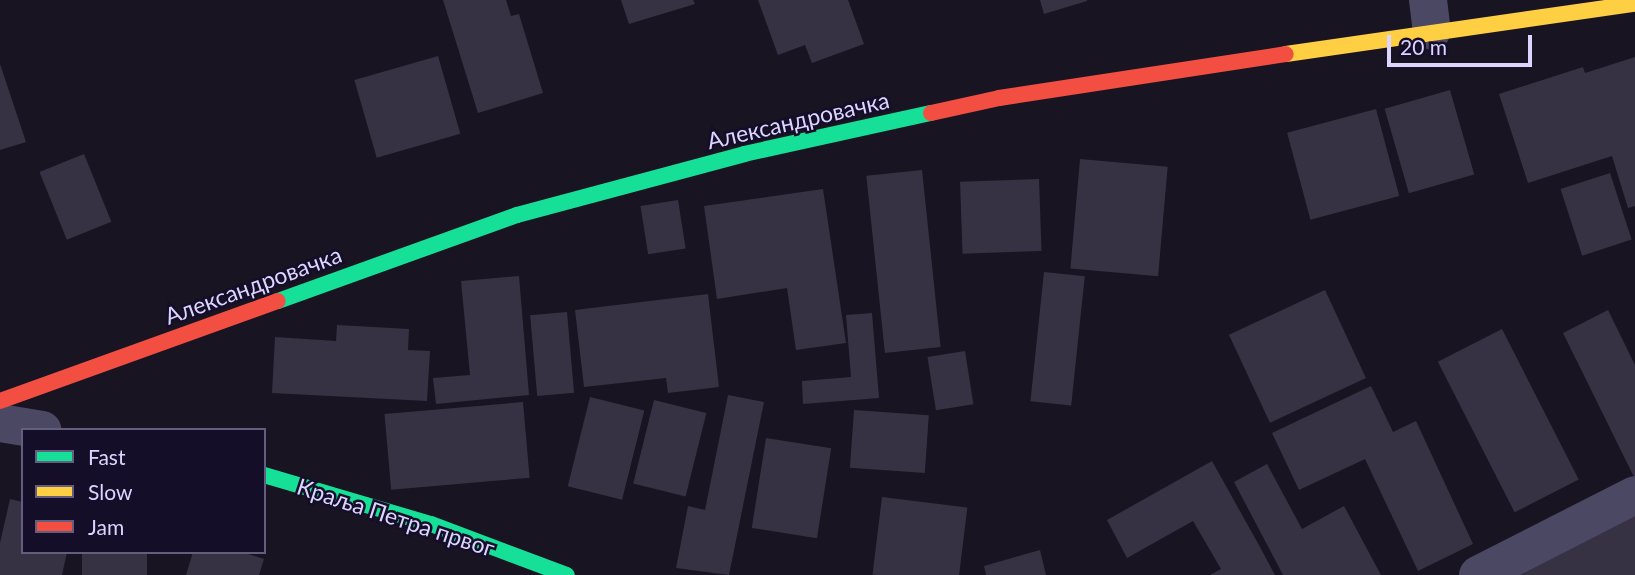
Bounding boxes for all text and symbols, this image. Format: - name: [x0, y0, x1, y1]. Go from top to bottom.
- scale bar: [1390, 21, 1535, 65]
- text: 20 m: [1400, 34, 1447, 59]
- street label: Александровачка: [704, 86, 892, 154]
- street label: Александровачка: [161, 240, 345, 330]
- legend: [21, 428, 266, 554]
- text: Fast: [88, 444, 125, 469]
- street label: Краља Петра првог: [294, 472, 498, 562]
- text: Slow: [88, 479, 132, 504]
- text: Jam: [88, 514, 124, 539]

